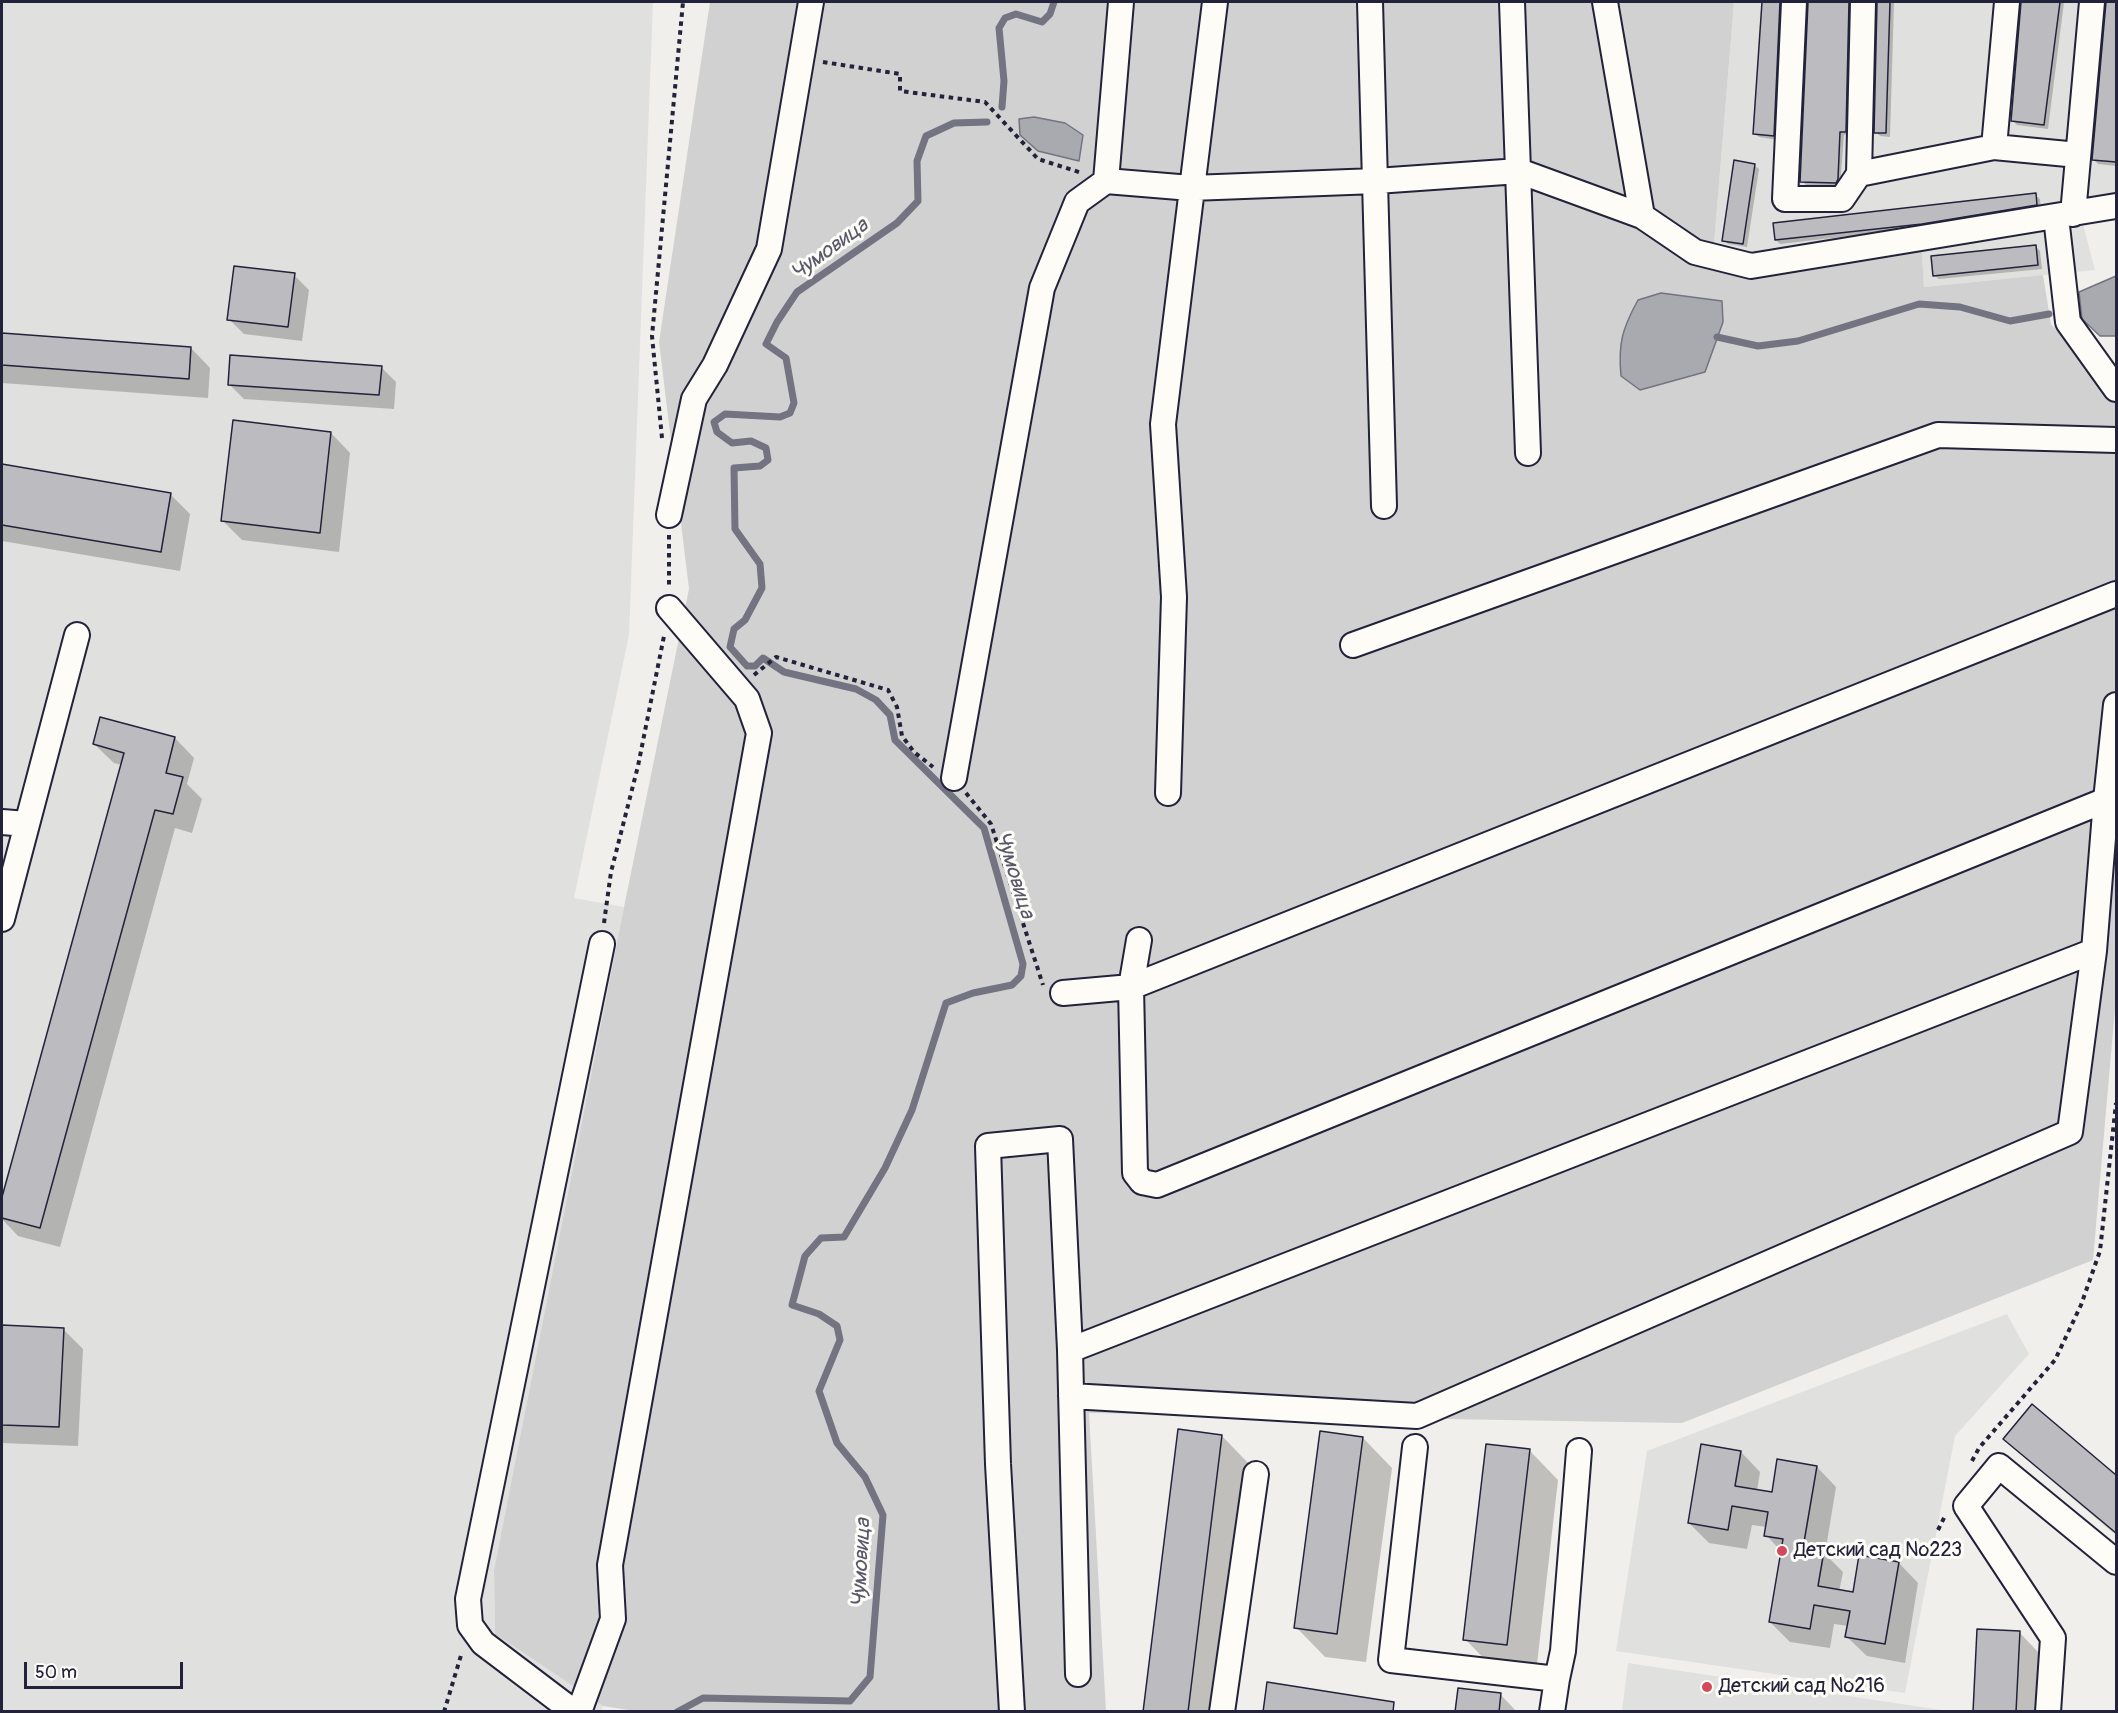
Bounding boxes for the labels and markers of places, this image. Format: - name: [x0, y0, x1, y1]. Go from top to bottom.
- place label: Детский сад №223: [1794, 1539, 1962, 1563]
- marker: Детский сад №223: [1775, 1544, 1789, 1558]
- place label: Детский сад №216: [1719, 1675, 1885, 1699]
- marker: Детский сад №216: [1700, 1680, 1714, 1694]

